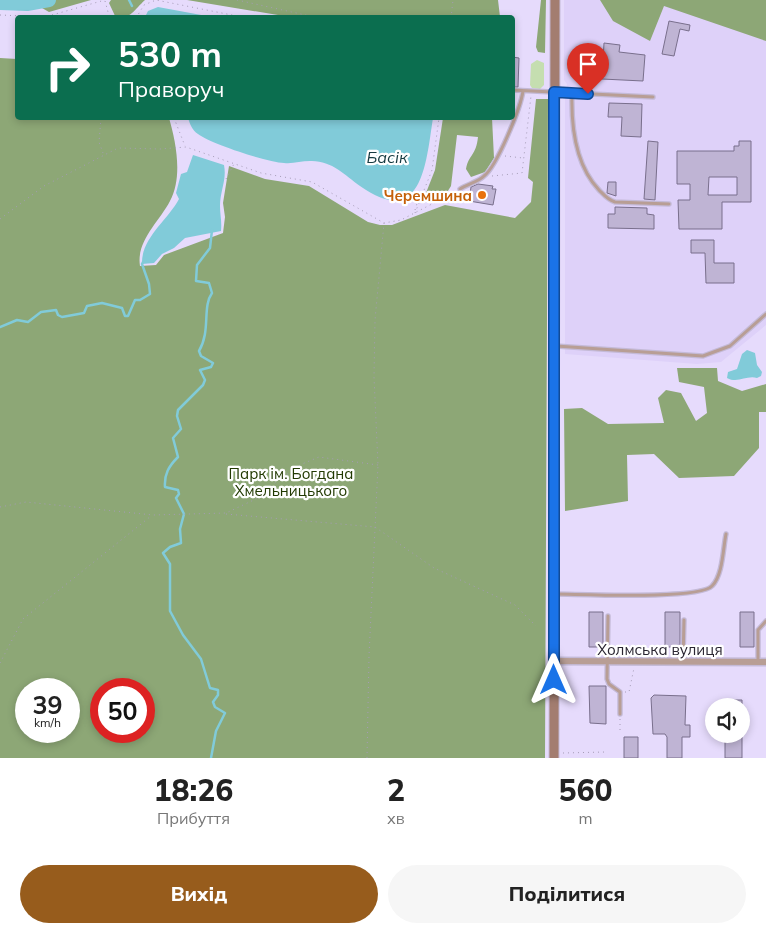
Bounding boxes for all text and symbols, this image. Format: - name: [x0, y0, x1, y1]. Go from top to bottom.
- text: 530 m: [118, 32, 222, 76]
- icon: right: [35, 35, 100, 100]
- pin: [567, 43, 609, 94]
- icon: arrive: [574, 50, 602, 78]
- text: Праворуч: [118, 75, 224, 103]
- water label: Басік: [366, 147, 408, 167]
- place label: Черемшина: [384, 186, 472, 205]
- marker: Черемшина: [476, 189, 488, 201]
- park label: Парк ім. Богдана Хмельницького: [229, 464, 353, 500]
- street label: Холмська вулиця: [597, 640, 723, 659]
- position arrow: [527, 653, 579, 705]
- speed limit sign: 50: [90, 678, 155, 743]
- text: 39: [32, 689, 63, 720]
- map controls: [705, 698, 750, 743]
- button: sound: [705, 698, 750, 743]
- text: km/h: [34, 715, 61, 730]
- text: 18:26: [154, 771, 233, 809]
- text: 2: [387, 771, 405, 809]
- text: 560: [558, 771, 612, 809]
- text: Прибуття: [157, 808, 230, 828]
- text: хв: [387, 808, 405, 828]
- text: m: [578, 808, 592, 828]
- button: Вихід: [20, 865, 378, 923]
- button: Поділитися: [388, 865, 746, 923]

